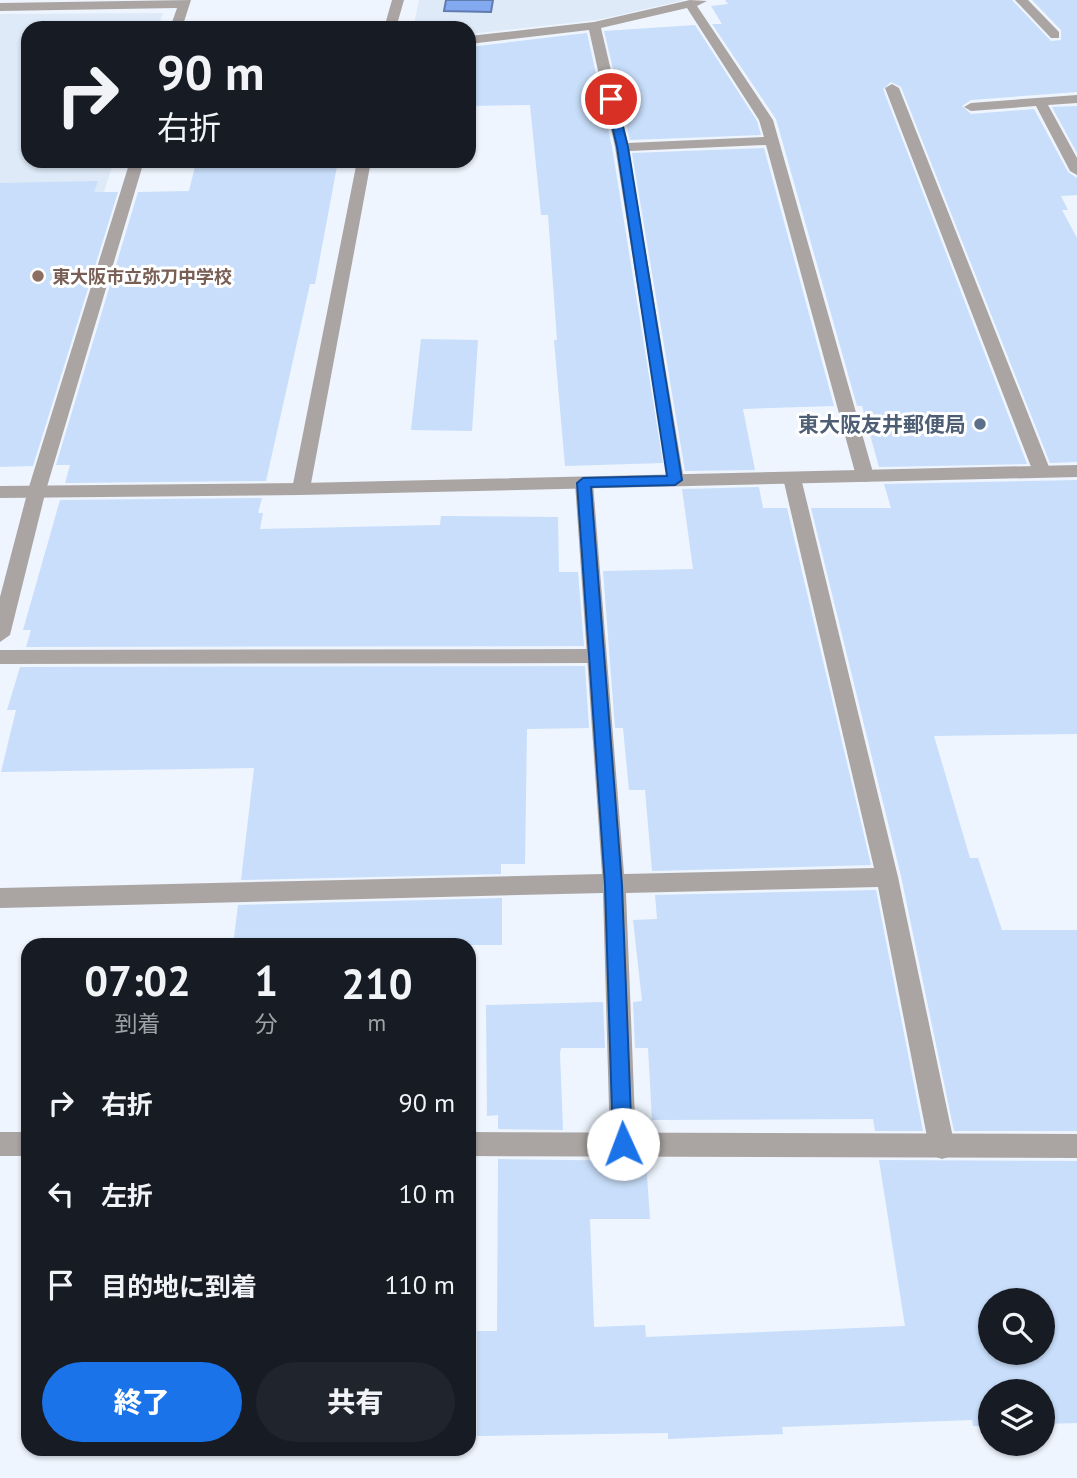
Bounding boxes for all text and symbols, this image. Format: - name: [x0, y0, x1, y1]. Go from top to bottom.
- text: 90 m: [157, 40, 264, 104]
- icon: right: [42, 49, 133, 140]
- pin: [581, 69, 641, 129]
- icon: arrive: [592, 80, 630, 118]
- text: 右折: [157, 106, 221, 148]
- place label: 東大阪市立弥刀中学校: [52, 265, 232, 288]
- marker: 東大阪市立弥刀中学校: [30, 268, 46, 284]
- place label: 東大阪友井郵便局: [798, 411, 966, 438]
- marker: 東大阪友井郵便局: [972, 416, 988, 432]
- text: 07:02: [84, 953, 191, 1008]
- text: 1: [254, 953, 278, 1008]
- text: 210: [341, 956, 413, 1011]
- text: m: [368, 1008, 386, 1037]
- text: 到着: [115, 1009, 161, 1038]
- text: 分: [255, 1009, 278, 1038]
- icon: right: [42, 1084, 80, 1122]
- text: 90 m: [399, 1086, 455, 1119]
- text: 右折: [101, 1088, 153, 1121]
- position arrow: [586, 1107, 660, 1181]
- icon: left: [42, 1175, 80, 1213]
- text: 10 m: [399, 1177, 455, 1210]
- text: 左折: [101, 1179, 153, 1212]
- icon: arrive: [42, 1266, 80, 1304]
- text: 110 m: [384, 1268, 455, 1301]
- text: 目的地に到着: [101, 1270, 257, 1303]
- map controls: [978, 1288, 1055, 1456]
- button: search: [978, 1288, 1055, 1365]
- button: 終了: [42, 1362, 242, 1442]
- button: 共有: [256, 1362, 455, 1442]
- button: layers: [978, 1379, 1055, 1456]

